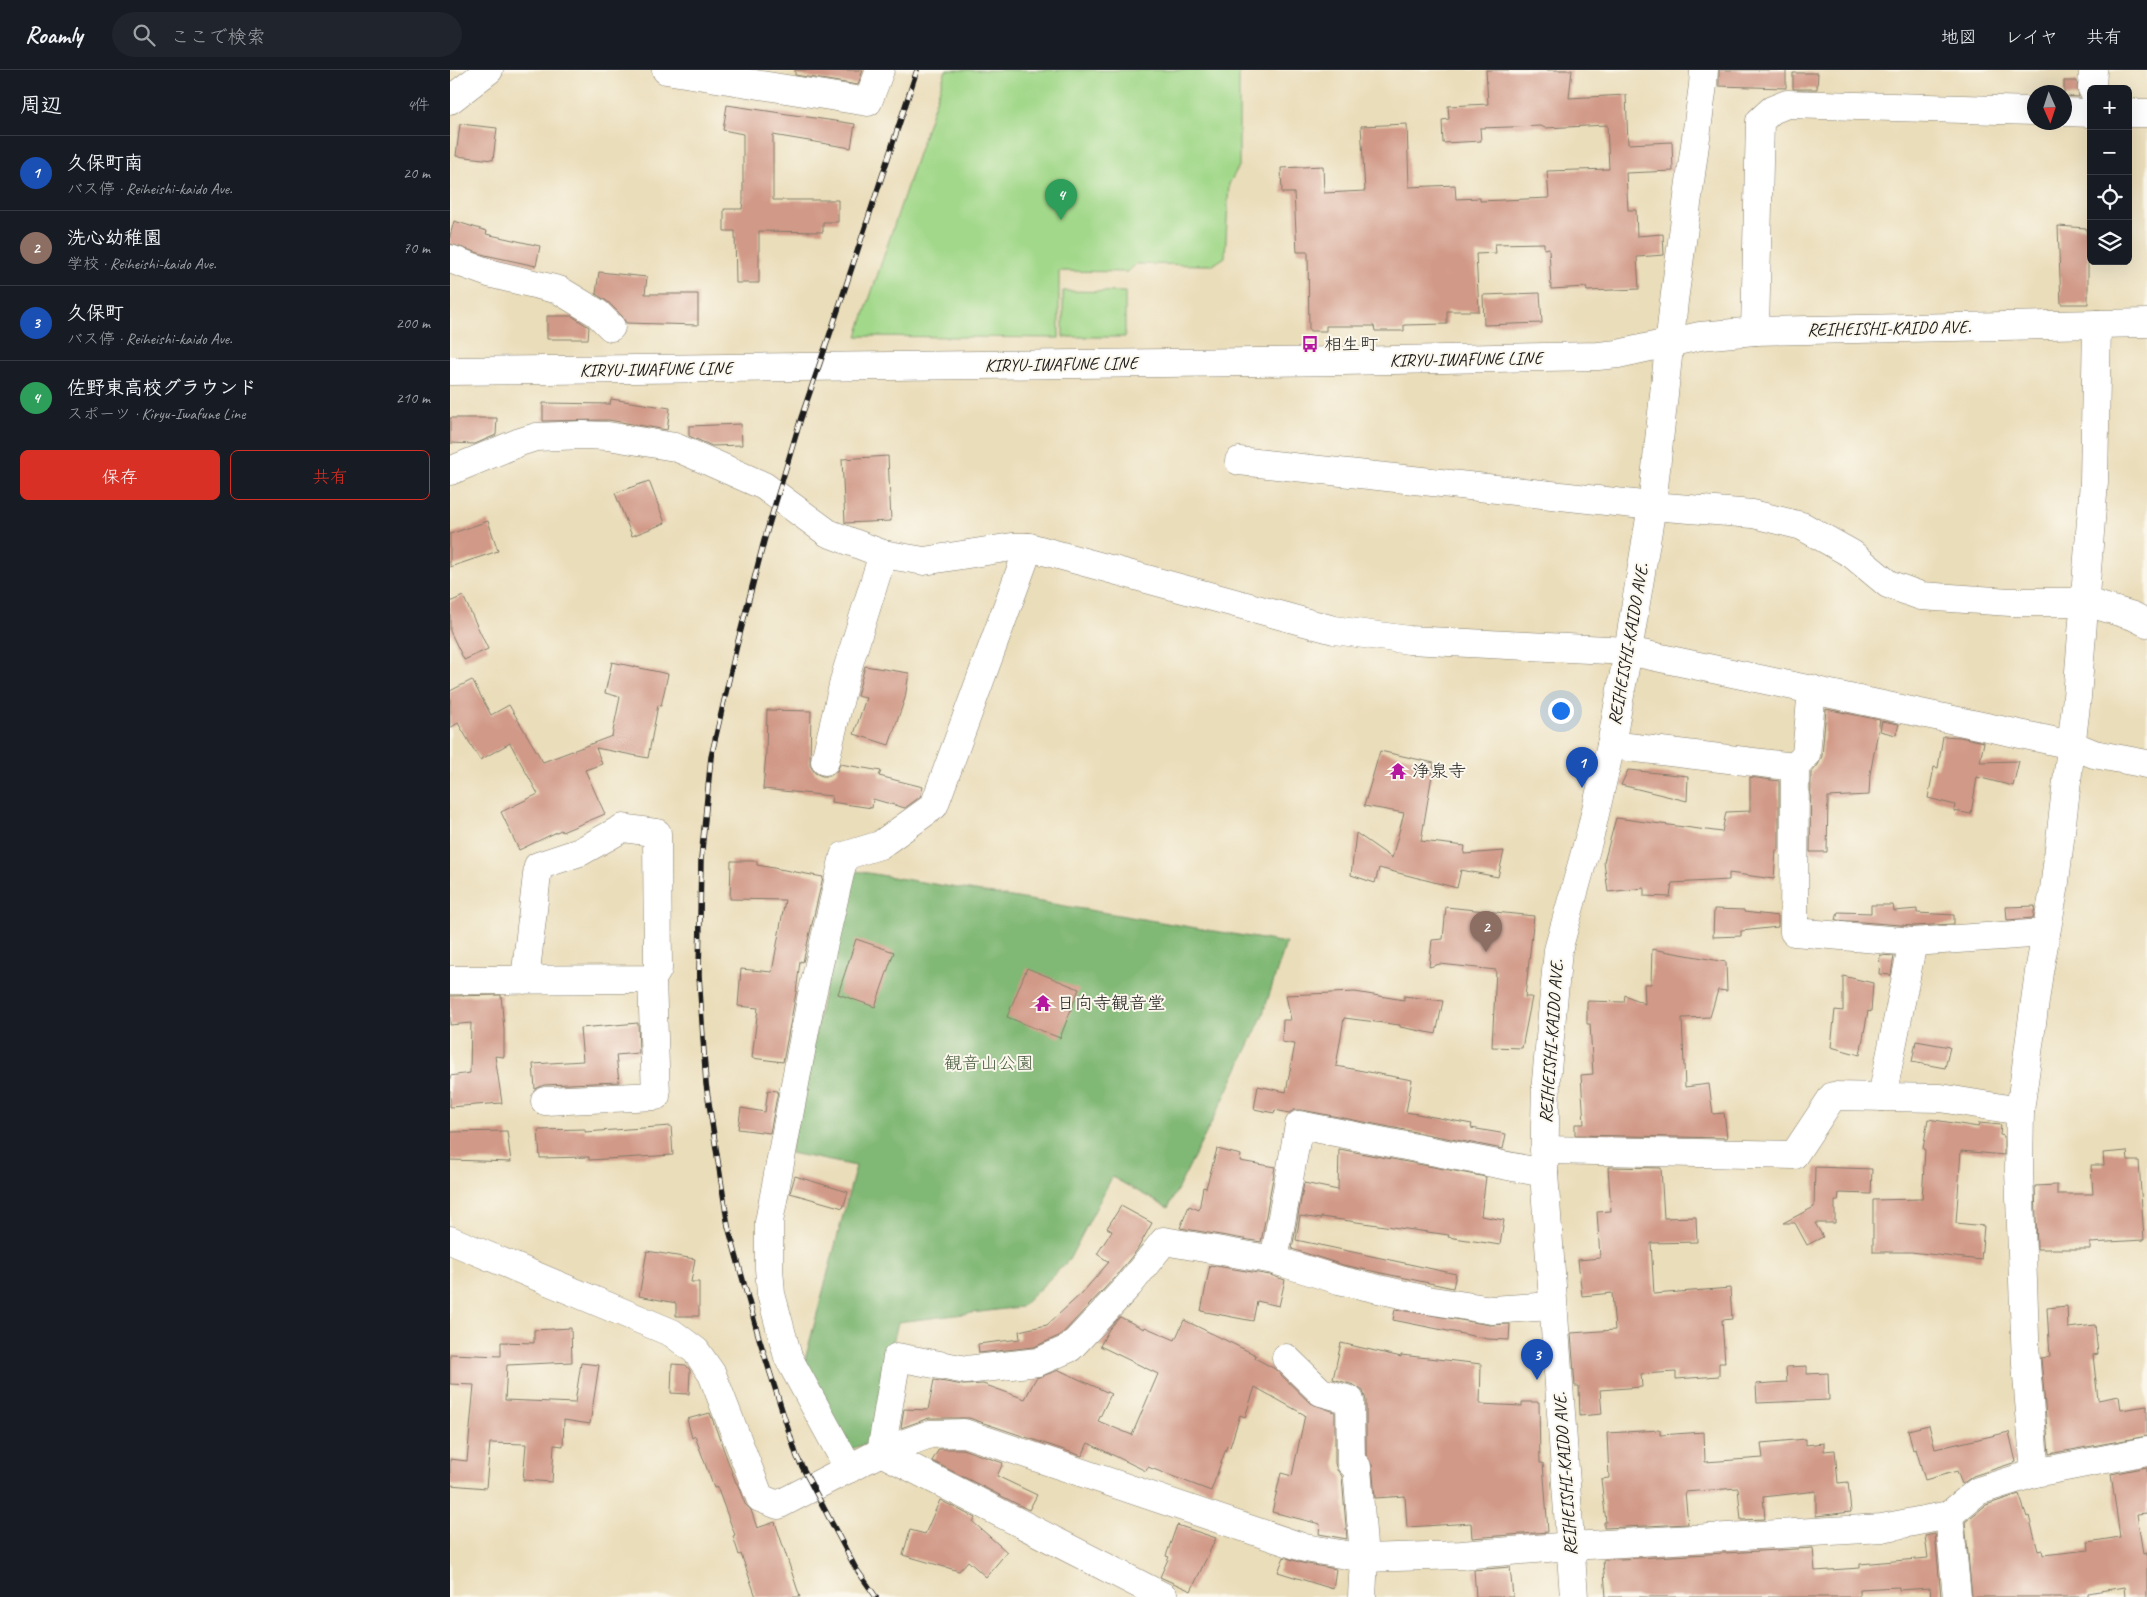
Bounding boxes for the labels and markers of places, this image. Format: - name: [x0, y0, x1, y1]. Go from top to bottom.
- pin: 4: [1045, 179, 1077, 220]
- place label: 相生町: [1324, 333, 1378, 355]
- bus stop icon: 相生町: [1300, 334, 1320, 354]
- pin: 1: [1566, 747, 1598, 788]
- place label: 浄泉寺: [1412, 760, 1466, 782]
- temple icon: 浄泉寺: [1388, 761, 1408, 781]
- pin: 2: [1470, 911, 1502, 952]
- place label: 日向寺観音堂: [1057, 992, 1165, 1014]
- temple icon: 日向寺観音堂: [1033, 993, 1053, 1013]
- pin: 3: [1521, 1339, 1553, 1380]

